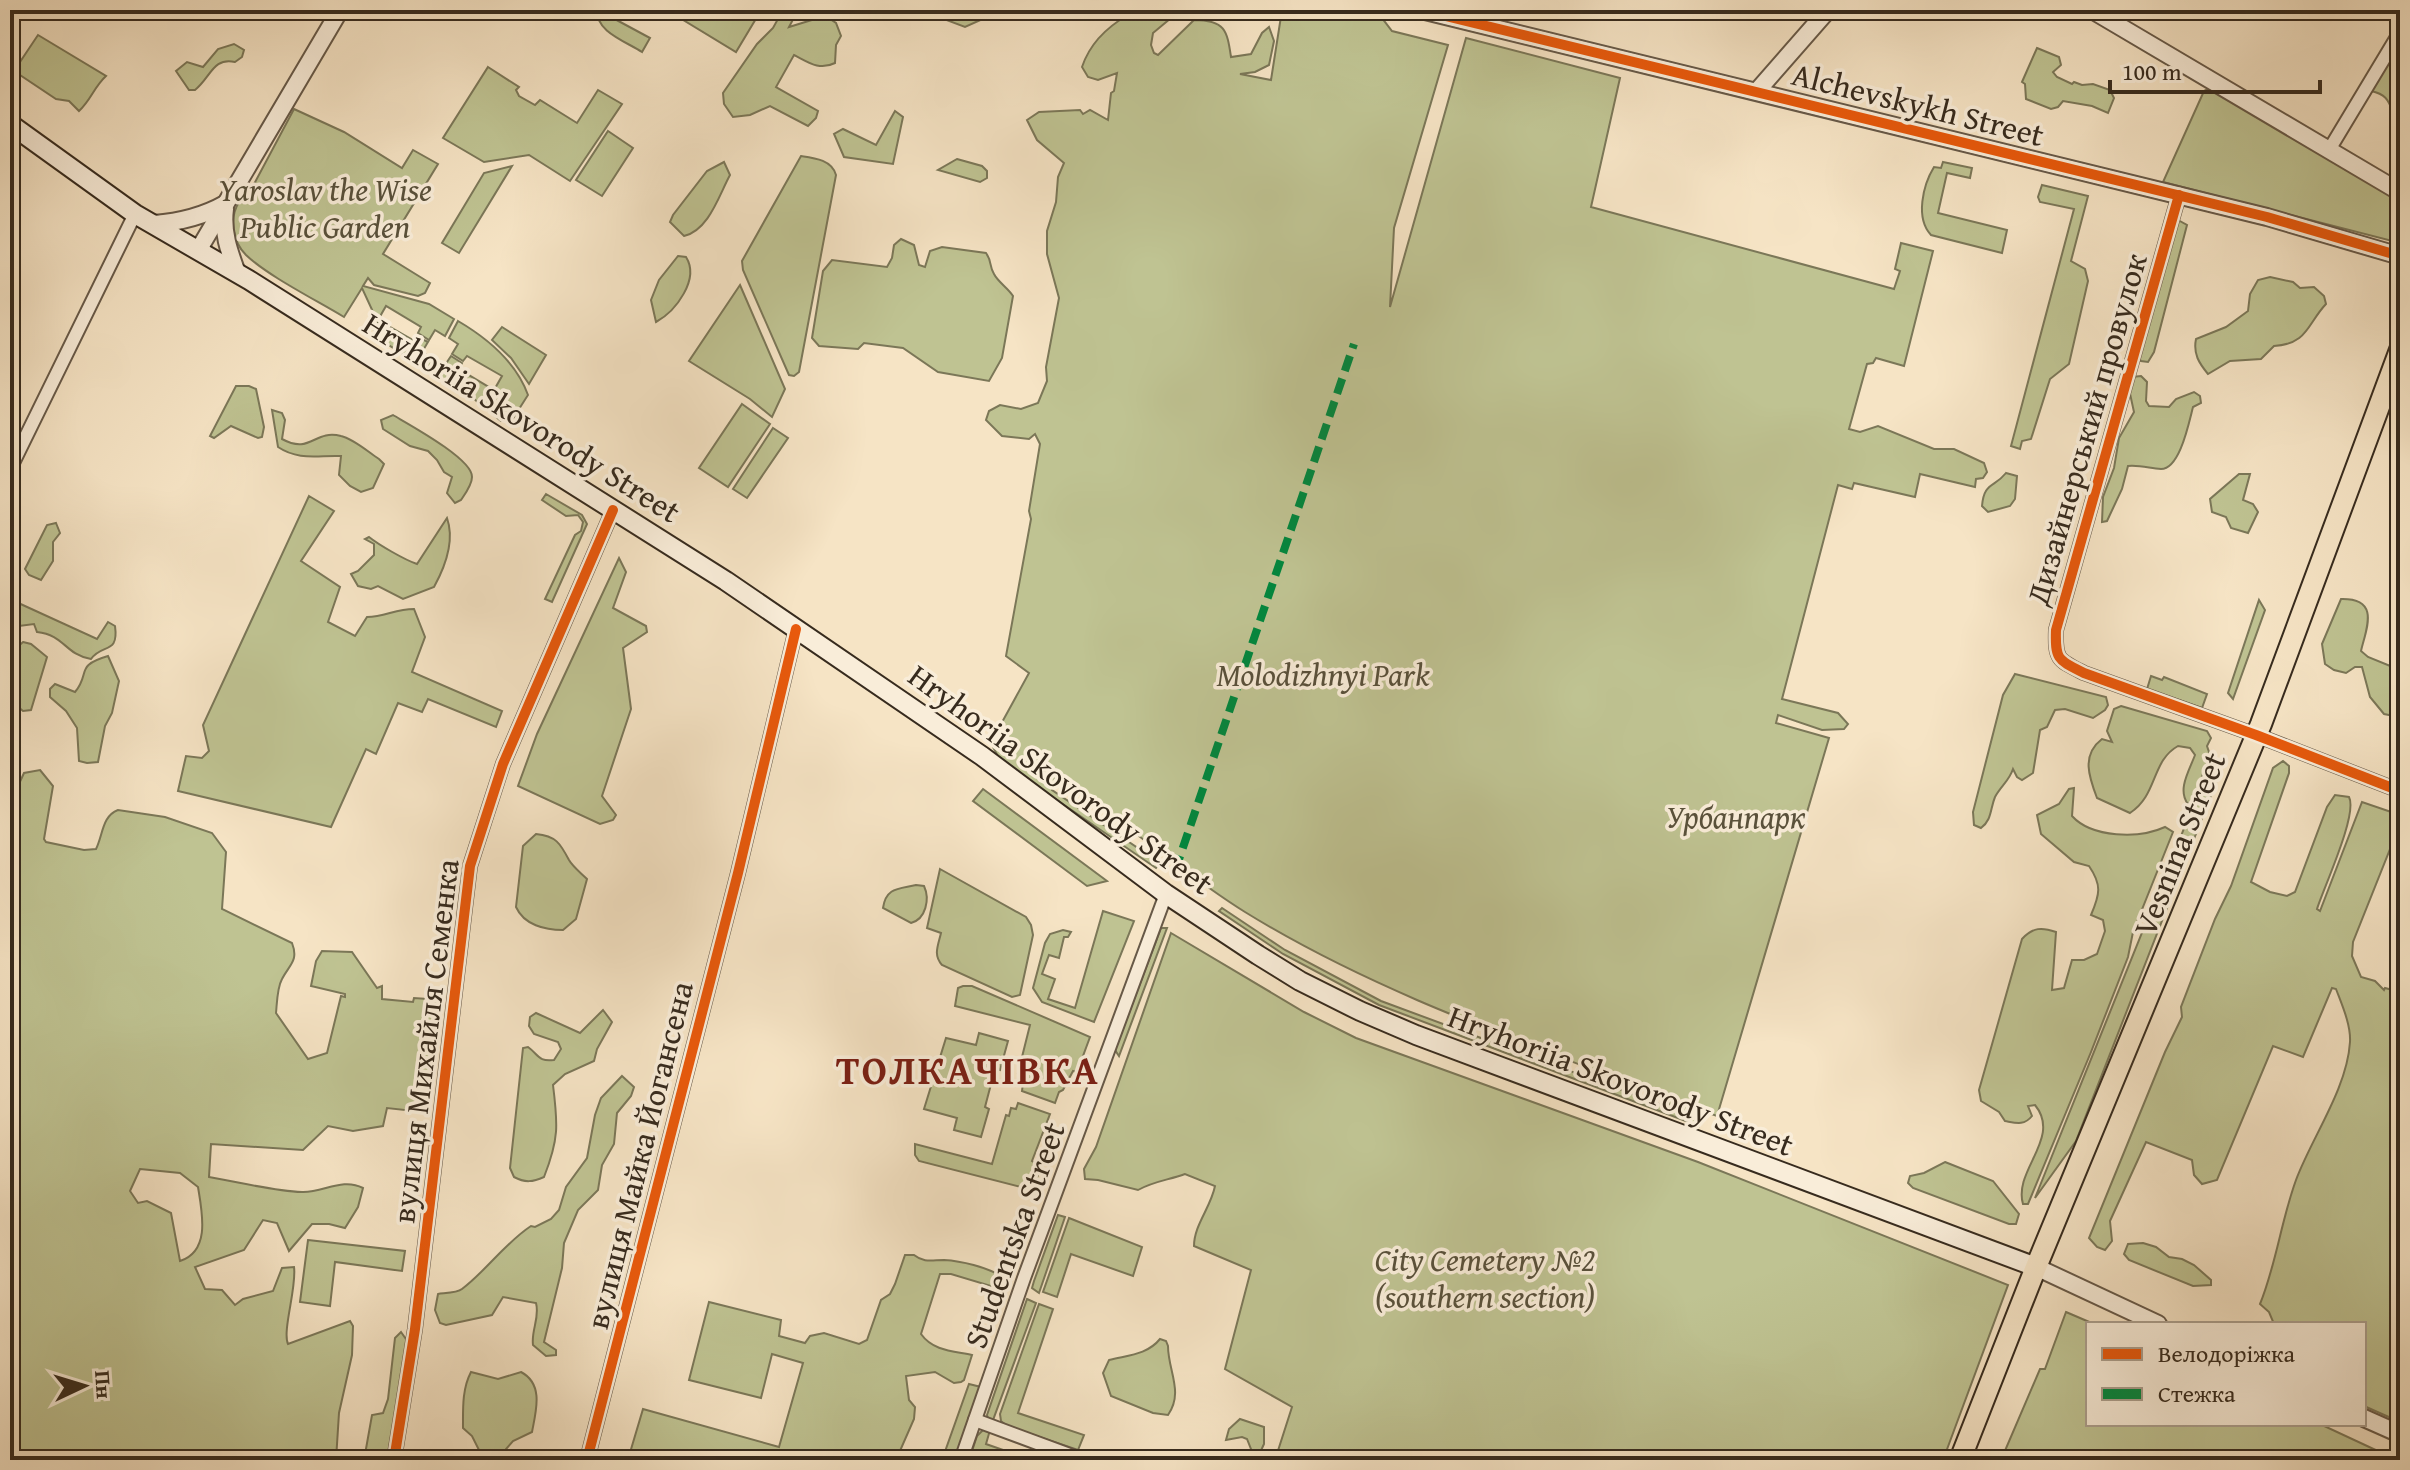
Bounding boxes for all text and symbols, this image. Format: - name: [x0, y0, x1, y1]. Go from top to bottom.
- scale bar: [2110, 44, 2320, 94]
- street label: Alchevskykh Street: [1787, 50, 2049, 158]
- text: 100 m: [2122, 54, 2182, 89]
- park label: Yaroslav the Wise Public Garden: [218, 166, 432, 250]
- street label: Дизайнерський провулок: [2013, 247, 2159, 611]
- street label: Hryhoriia Skovorody Street: [354, 300, 690, 534]
- park label: Molodizhnyi Park: [1216, 651, 1430, 698]
- street label: Hryhoriia Skovorody Street: [899, 652, 1223, 906]
- street label: Vesnina Street: [2121, 745, 2237, 943]
- park label: Урбанпарк: [1666, 793, 1806, 840]
- street label: вулиця Михайля Семенка: [379, 856, 471, 1226]
- street label: вулиця Майка Йогансена: [573, 976, 705, 1334]
- street label: Hryhoriia Skovorody Street: [1441, 992, 1801, 1168]
- district label: ТОЛКАЧІВКА: [836, 1040, 1100, 1099]
- street label: Studentska Street: [951, 1115, 1077, 1355]
- park label: City Cemetery №2 (southern section): [1375, 1236, 1595, 1320]
- legend: [2086, 1322, 2366, 1426]
- text: Велодоріжка: [2158, 1336, 2295, 1371]
- north arrow: [44, 1346, 124, 1426]
- text: Пн: [87, 1369, 121, 1400]
- text: Стежка: [2158, 1376, 2236, 1411]

